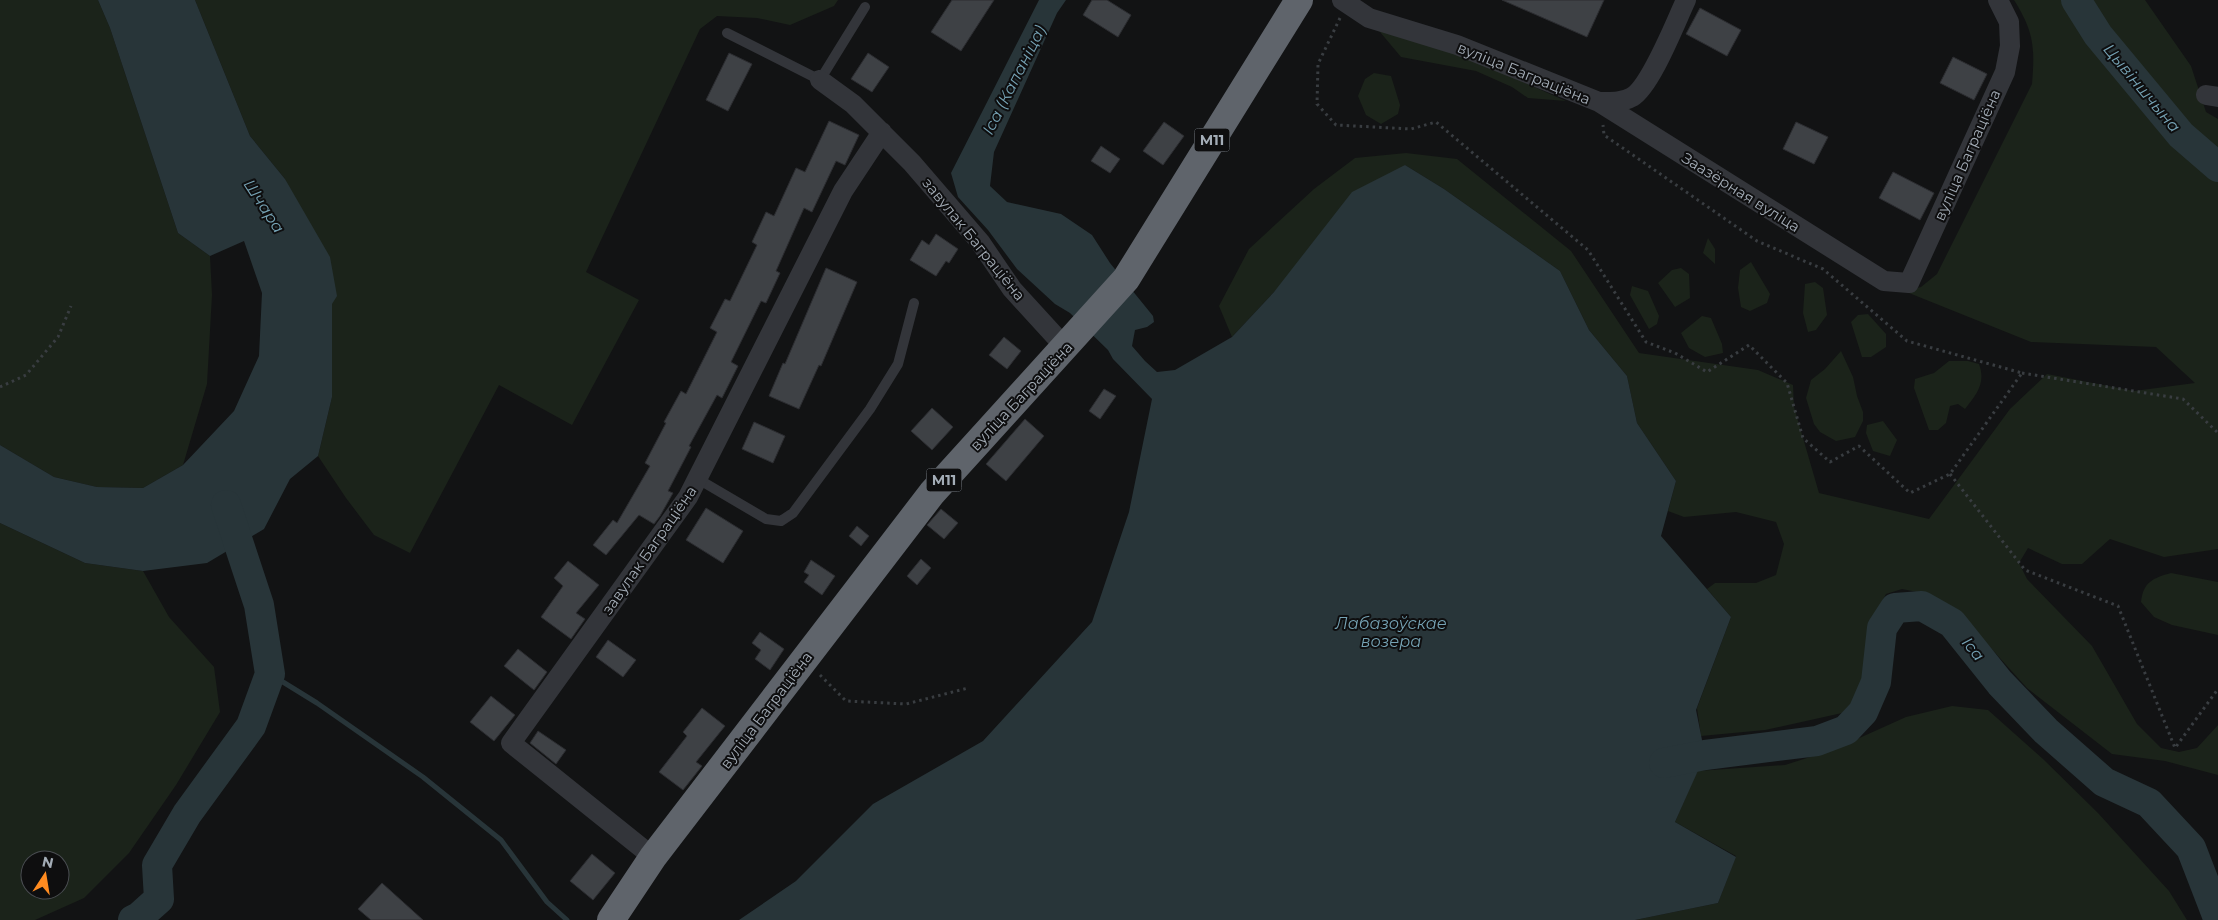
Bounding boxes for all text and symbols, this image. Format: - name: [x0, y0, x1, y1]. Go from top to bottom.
- water label: Іса (Капаніца): [978, 22, 1050, 138]
- street label: вуліца Баграціёна: [1455, 38, 1593, 108]
- water label: Цывіншчына: [2100, 40, 2184, 136]
- street label: вуліца Баграціёна: [1929, 86, 2005, 224]
- road number: М11: [1194, 128, 1230, 152]
- street label: Заазёрная вуліца: [1678, 148, 1804, 236]
- street label: завулак Баграціёна: [918, 174, 1030, 304]
- water label: Шчара: [240, 176, 288, 236]
- street label: вуліца Баграціёна: [966, 338, 1076, 454]
- road number: М11: [926, 468, 962, 492]
- street label: завулак Баграціёна: [597, 482, 701, 618]
- water label: Лабазоўскае возера: [1334, 614, 1447, 651]
- water label: Іса: [1958, 633, 1988, 665]
- street label: вуліца Баграціёна: [716, 648, 816, 772]
- north arrow: [20, 850, 70, 900]
- text: N: [40, 852, 55, 872]

